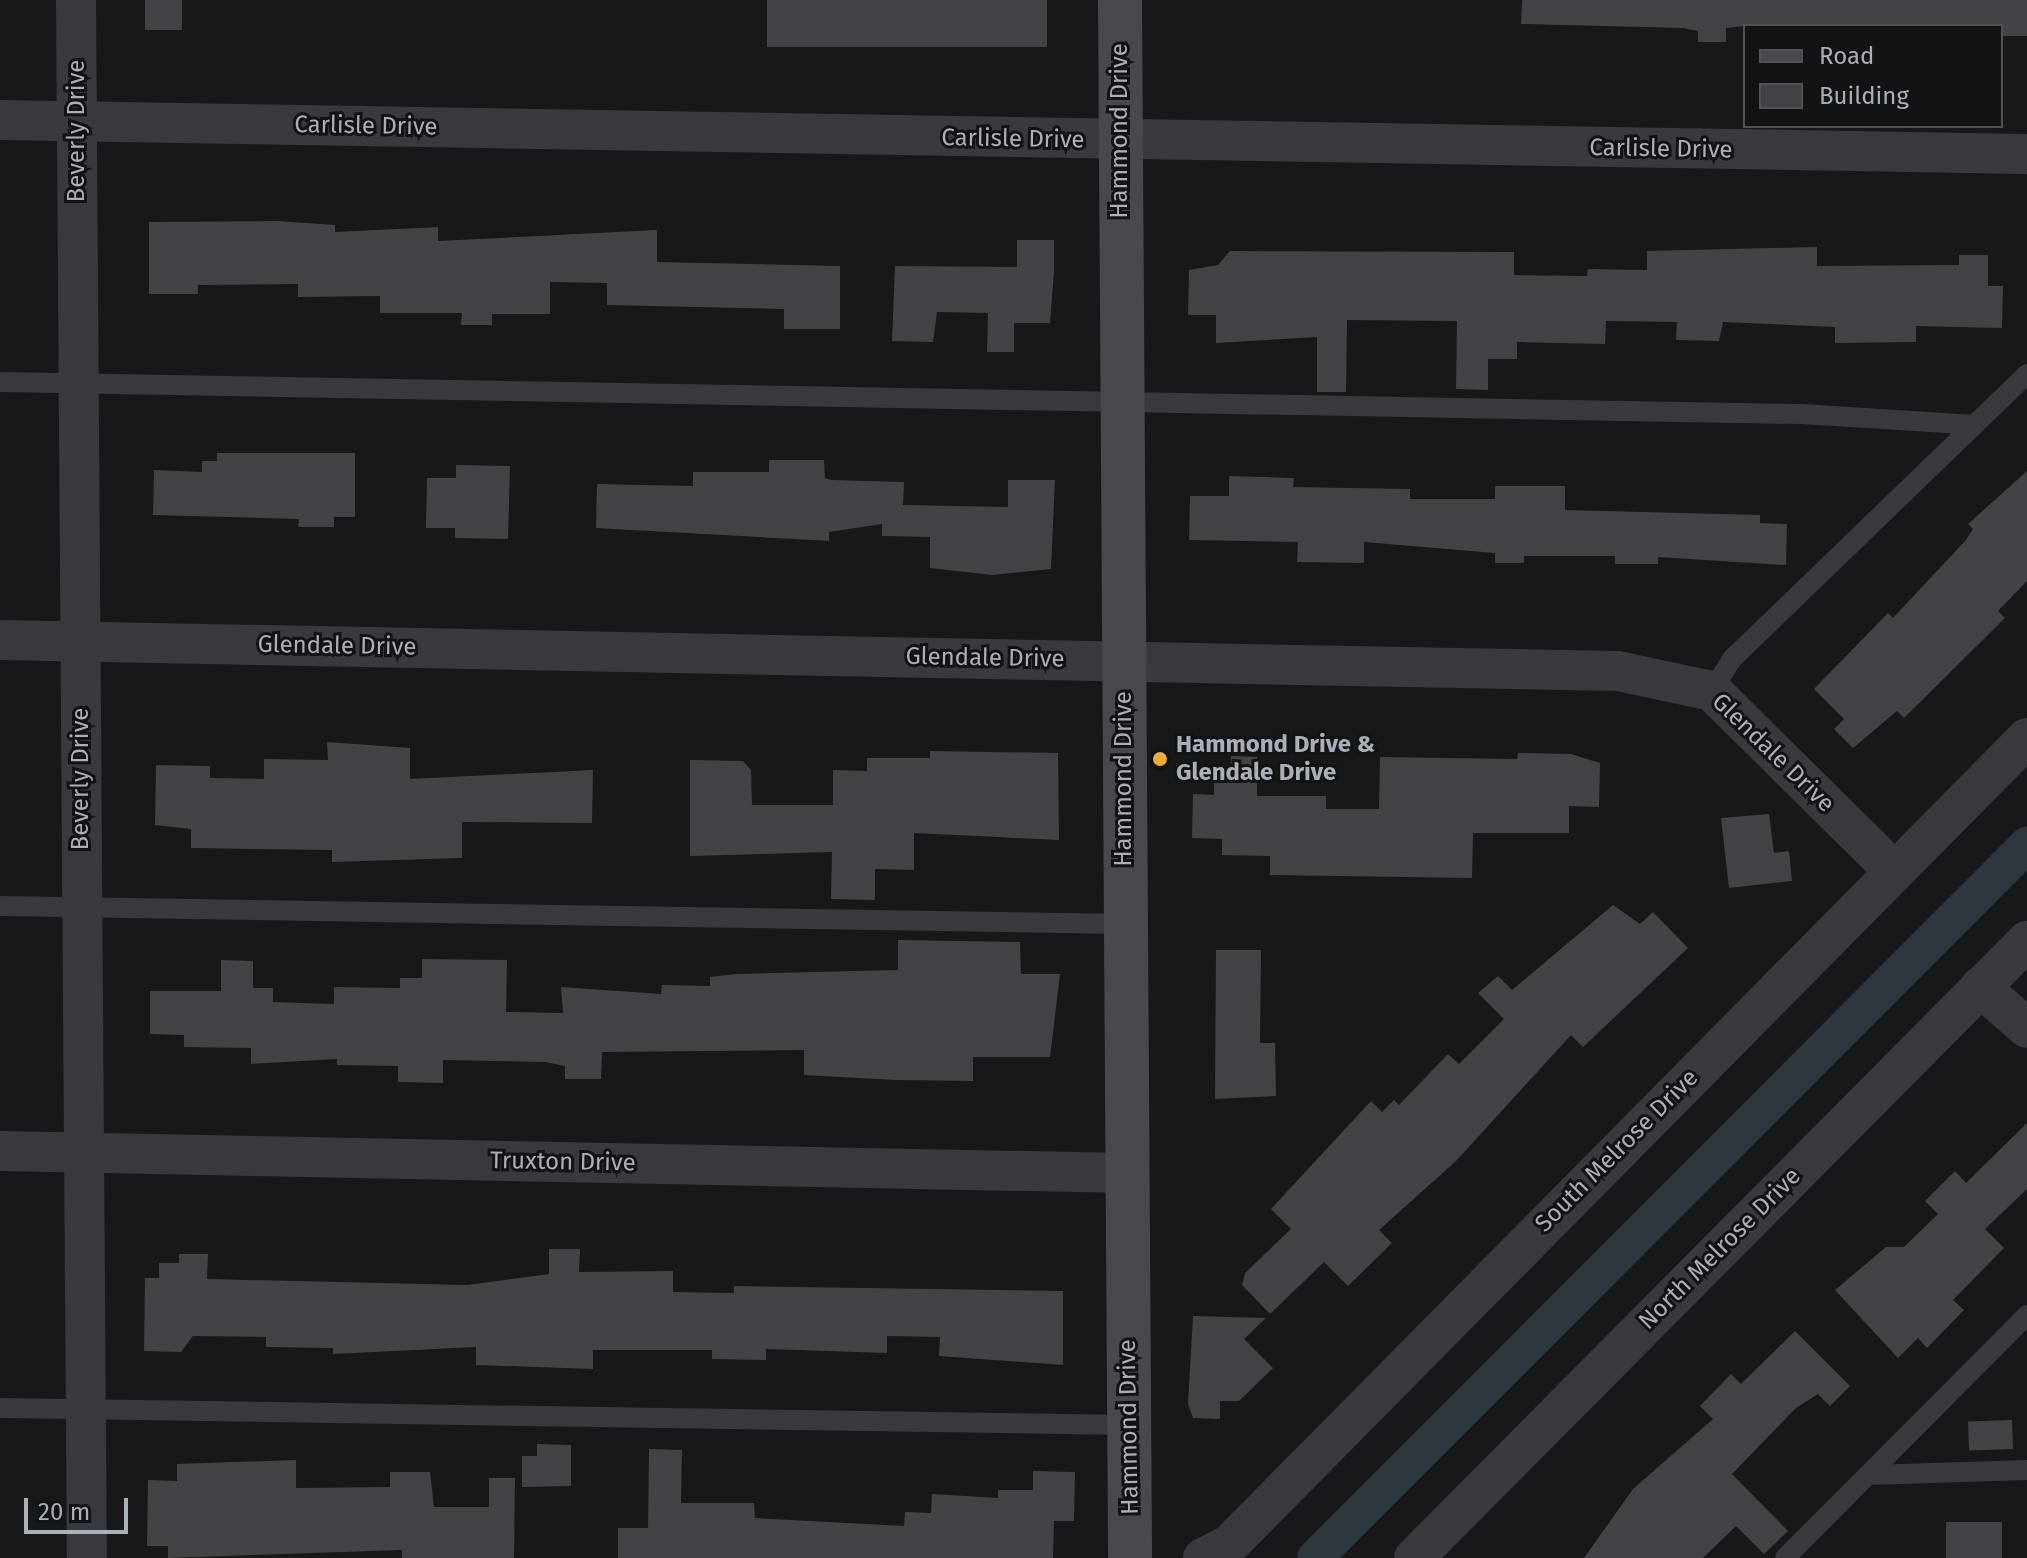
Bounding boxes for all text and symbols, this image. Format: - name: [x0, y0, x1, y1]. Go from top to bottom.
- legend: [1743, 24, 2003, 128]
- text: Road: [1819, 42, 1874, 70]
- street label: Hammond Drive: [1106, 43, 1134, 219]
- street label: Beverly Drive: [63, 60, 91, 202]
- text: Building: [1819, 82, 1909, 110]
- street label: Carlisle Drive: [294, 110, 438, 142]
- street label: Carlisle Drive: [941, 123, 1085, 155]
- street label: Carlisle Drive: [1589, 133, 1733, 165]
- street label: Glendale Drive: [257, 630, 417, 662]
- street label: Glendale Drive: [905, 642, 1065, 674]
- street label: Glendale Drive: [1706, 687, 1840, 819]
- street label: Hammond Drive: [1110, 691, 1138, 867]
- street label: Beverly Drive: [67, 708, 95, 850]
- place label: Hammond Drive & Glendale Drive: [1176, 731, 1375, 787]
- marker: Hammond Drive & Glendale Drive: [1151, 750, 1169, 768]
- street label: South Melrose Drive: [1530, 1064, 1704, 1238]
- street label: Truxton Drive: [490, 1146, 636, 1178]
- street label: North Melrose Drive: [1633, 1162, 1807, 1336]
- street label: Hammond Drive: [1113, 1339, 1145, 1515]
- scale bar: [28, 1482, 132, 1532]
- text: 20 m: [38, 1498, 90, 1526]

